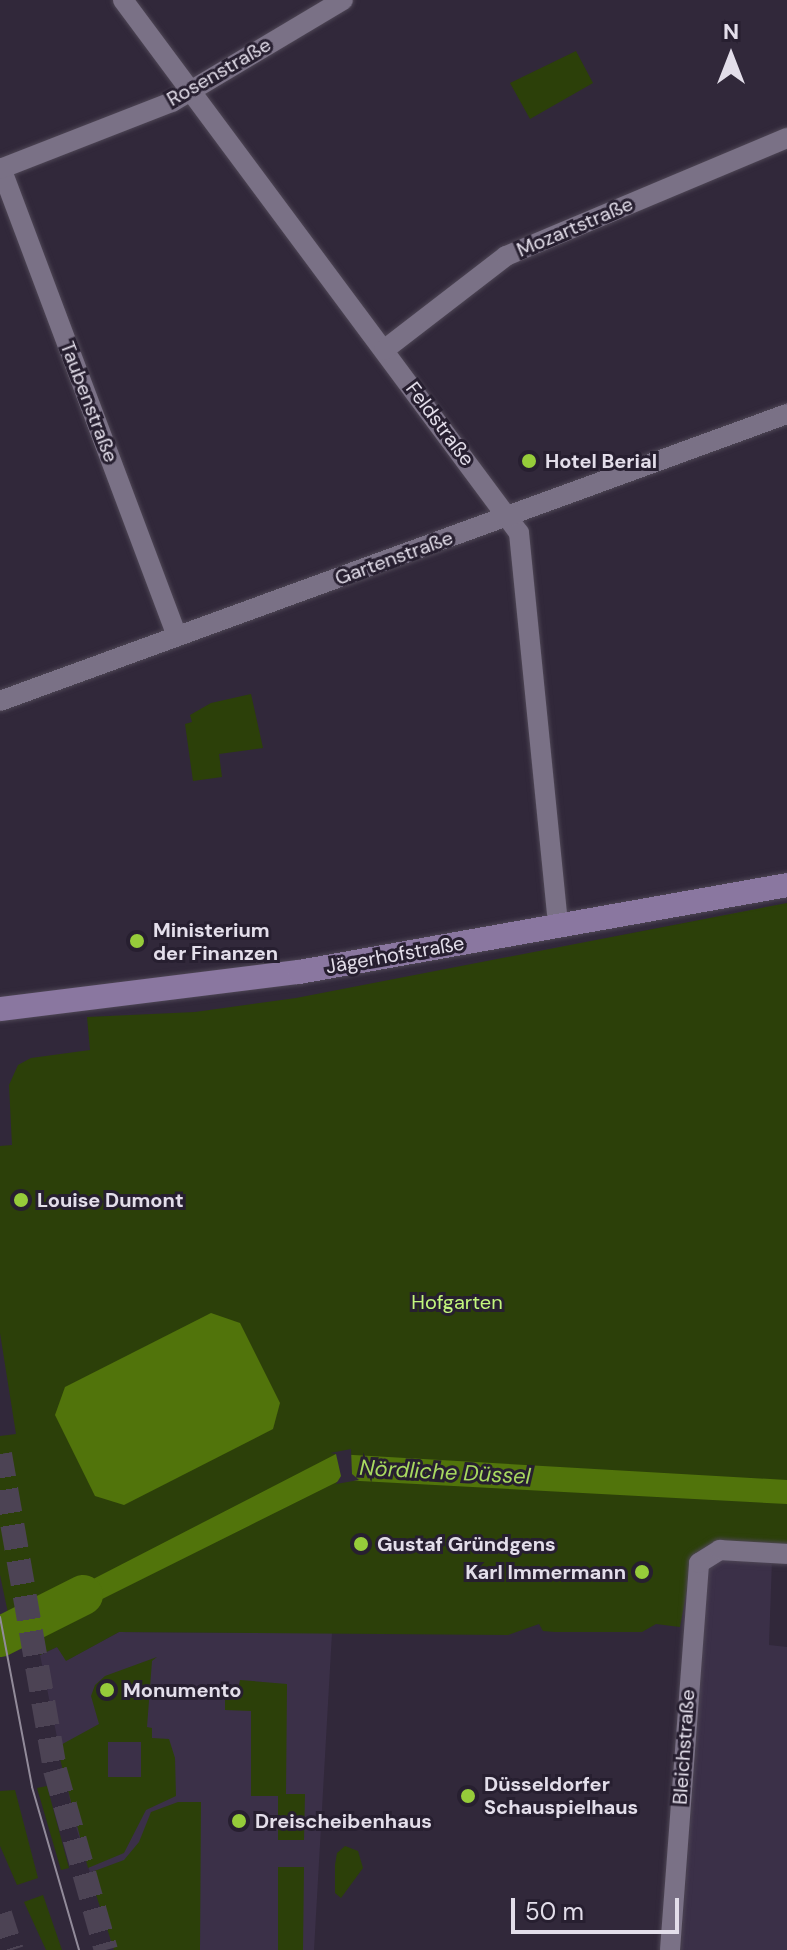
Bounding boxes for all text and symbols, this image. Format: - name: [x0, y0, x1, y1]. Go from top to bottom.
- north arrow: [691, 16, 771, 96]
- text: N: [723, 17, 739, 46]
- street label: Rosenstraße: [163, 33, 275, 111]
- street label: Mozartstraße: [513, 192, 637, 262]
- street label: Taubenstraße: [55, 338, 123, 466]
- street label: Feldstraße: [401, 377, 479, 471]
- place label: Hotel Berial: [545, 449, 657, 473]
- marker: Hotel Berial: [520, 452, 538, 470]
- street label: Gartenstraße: [332, 526, 456, 590]
- place label: Ministerium der Finanzen: [153, 918, 278, 965]
- street label: Jägerhofstraße: [324, 931, 466, 979]
- marker: Ministerium der Finanzen: [128, 932, 146, 950]
- place label: Louise Dumont: [37, 1188, 184, 1212]
- marker: Louise Dumont: [12, 1191, 30, 1209]
- park label: Hofgarten: [411, 1290, 503, 1314]
- water label: Nördliche Düssel: [359, 1454, 531, 1490]
- place label: Gustaf Gründgens: [377, 1532, 556, 1556]
- marker: Gustaf Gründgens: [352, 1535, 370, 1553]
- place label: Karl Immermann: [465, 1560, 626, 1584]
- marker: Karl Immermann: [633, 1563, 651, 1581]
- place label: Monumento: [123, 1678, 241, 1702]
- marker: Monumento: [98, 1681, 116, 1699]
- street label: Bleichstraße: [668, 1688, 700, 1806]
- place label: Düsseldorfer Schauspielhaus: [484, 1772, 638, 1819]
- marker: Düsseldorfer Schauspielhaus: [459, 1787, 477, 1805]
- place label: Dreischeibenhaus: [255, 1809, 432, 1833]
- marker: Dreischeibenhaus: [230, 1812, 248, 1830]
- scale bar: [515, 1882, 683, 1932]
- text: 50 m: [525, 1896, 584, 1927]

